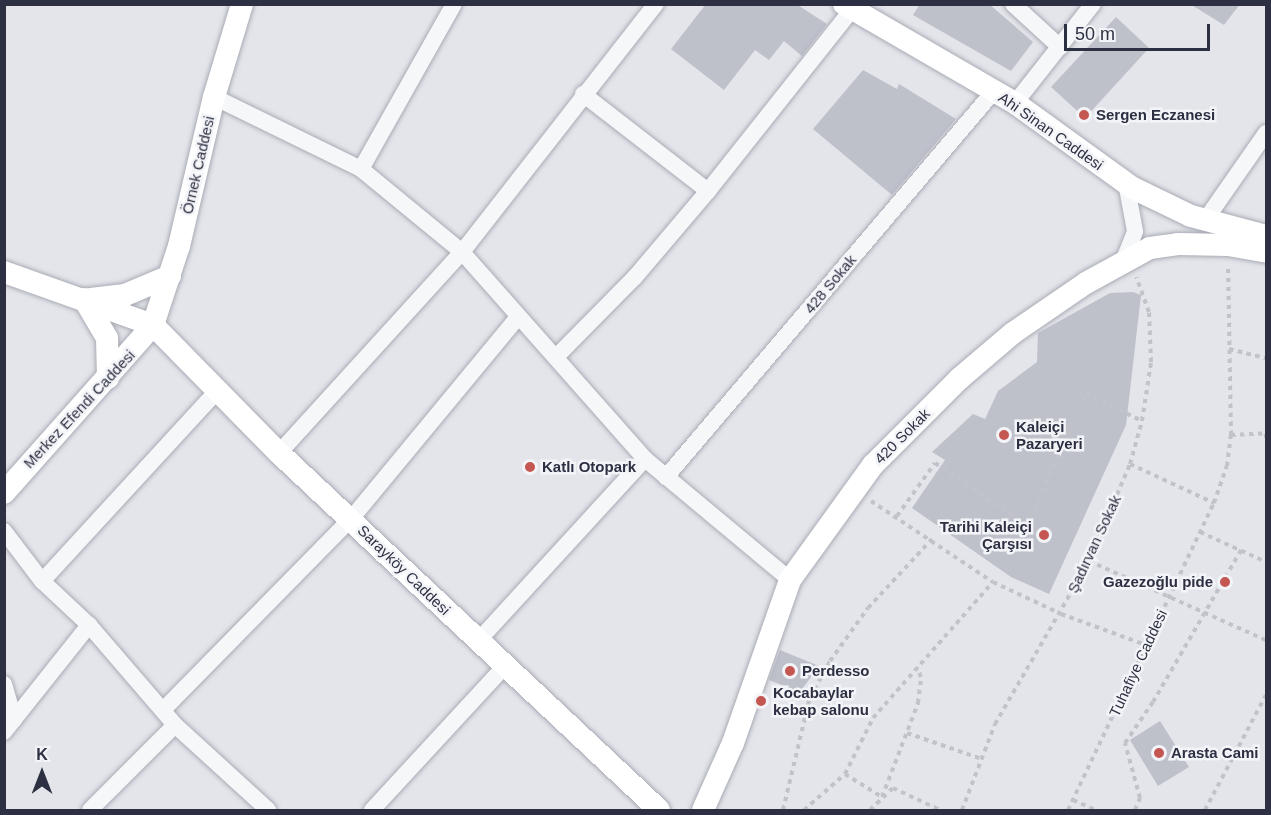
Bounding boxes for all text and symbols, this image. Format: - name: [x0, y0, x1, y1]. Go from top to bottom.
- scale bar: [1067, 12, 1212, 50]
- text: 50 m: [1075, 24, 1115, 44]
- street label: Ahi Sinan Caddesi: [995, 88, 1107, 174]
- place label: Sergen Eczanesi: [1096, 106, 1215, 124]
- marker: Sergen Eczanesi: [1077, 108, 1091, 122]
- street label: Örnek Caddesi: [178, 114, 218, 216]
- street label: 428 Sokak: [800, 251, 860, 317]
- street label: Merkez Efendi Caddesi: [20, 346, 138, 472]
- street label: 420 Sokak: [871, 405, 933, 467]
- place label: Kaleiçi Pazaryeri: [1016, 417, 1083, 452]
- marker: Kaleiçi Pazaryeri: [997, 428, 1011, 442]
- place label: Katlı Otopark: [542, 458, 636, 476]
- marker: Katlı Otopark: [523, 460, 537, 474]
- street label: Şadırvan Sokak: [1063, 492, 1125, 596]
- place label: Tarihi Kaleiçi Çarşısı: [940, 517, 1032, 552]
- street label: Sarayköy Caddesi: [354, 521, 454, 619]
- marker: Tarihi Kaleiçi Çarşısı: [1037, 528, 1051, 542]
- place label: Gazezoğlu pide: [1103, 573, 1213, 591]
- marker: Gazezoğlu pide: [1218, 575, 1232, 589]
- street label: Tuhafiye Caddesi: [1105, 607, 1171, 719]
- place label: Perdesso: [802, 662, 870, 680]
- marker: Perdesso: [783, 664, 797, 678]
- place label: Kocabaylar kebap salonu: [773, 683, 869, 718]
- marker: Kocabaylar kebap salonu: [754, 694, 768, 708]
- north arrow: [12, 743, 72, 803]
- place label: Arasta Cami: [1171, 744, 1259, 762]
- text: K: [36, 746, 48, 763]
- marker: Arasta Cami: [1152, 746, 1166, 760]

